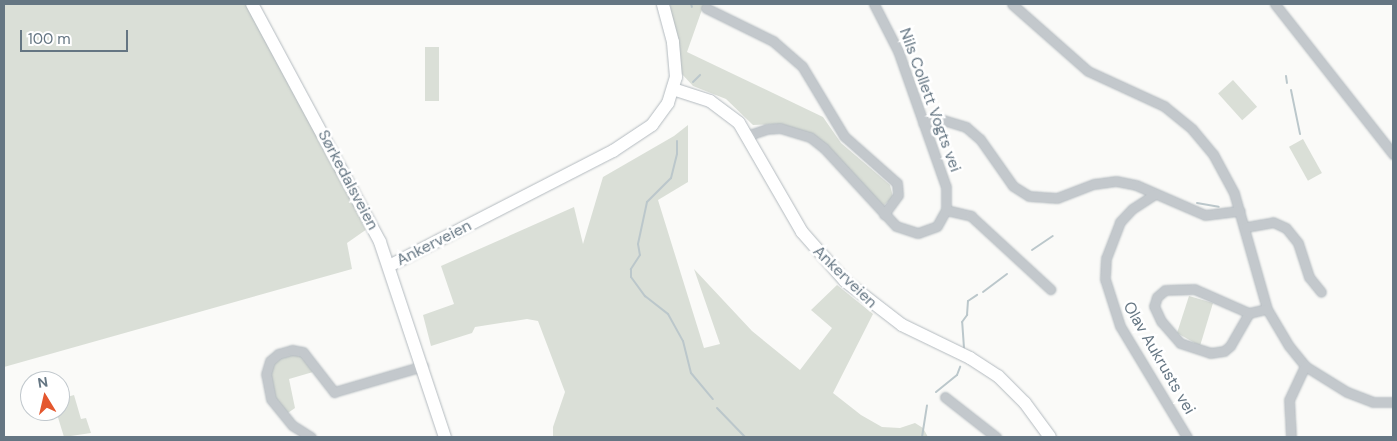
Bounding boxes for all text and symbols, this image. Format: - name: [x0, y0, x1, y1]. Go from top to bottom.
- scale bar: [22, 20, 130, 52]
- street label: Nils Collett Vogts vei: [895, 25, 965, 175]
- text: 100 m: [28, 29, 71, 49]
- street label: Sørkedalsveien: [314, 127, 382, 233]
- street label: Ankerveien: [393, 216, 475, 270]
- street label: Ankerveien: [809, 242, 881, 312]
- street label: Olav Aukrusts vei: [1119, 298, 1199, 418]
- north arrow: [20, 371, 70, 421]
- text: N: [36, 372, 49, 392]

